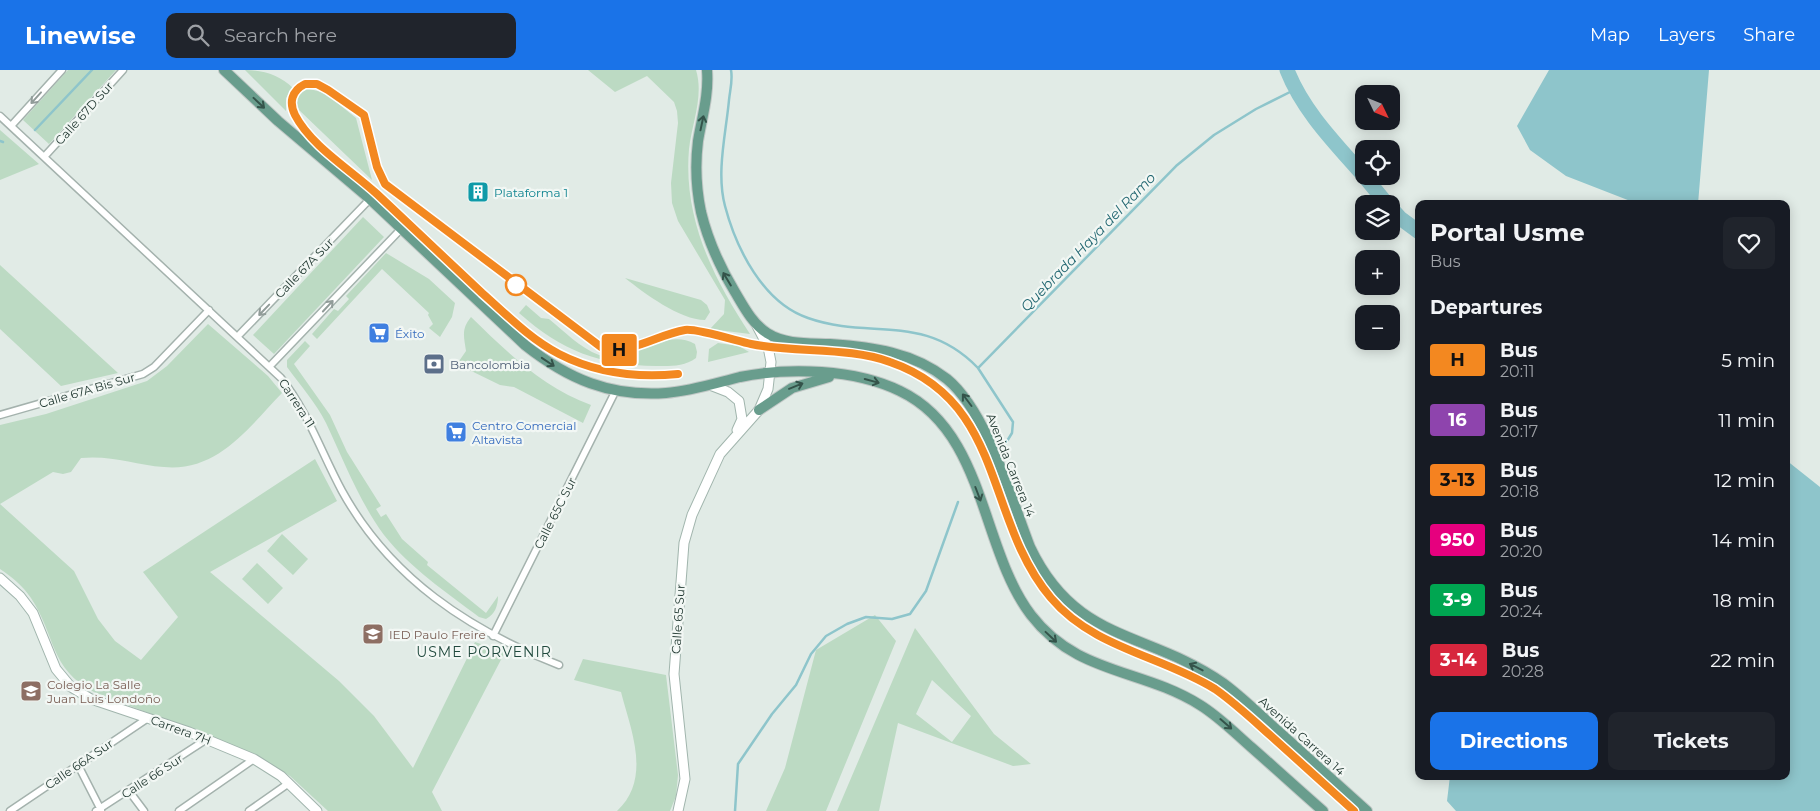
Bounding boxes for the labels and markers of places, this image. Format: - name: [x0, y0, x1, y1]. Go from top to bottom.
- building icon: Plataforma 1: [466, 180, 490, 204]
- place label: Plataforma 1: [494, 185, 568, 200]
- unlabelled marker: [505, 274, 527, 296]
- supermarket icon: Éxito: [367, 321, 391, 345]
- place label: Éxito: [395, 326, 425, 341]
- bank icon: Bancolombia: [422, 352, 446, 376]
- place label: Bancolombia: [450, 357, 530, 372]
- place label: Centro Comercial Altavista: [472, 418, 576, 447]
- supermarket icon: Centro Comercial Altavista: [444, 420, 468, 444]
- school or university icon: IED Paulo Freire: [361, 622, 385, 646]
- place label: IED Paulo Freire: [389, 627, 486, 642]
- place label: Colegio La Salle Juan Luis Londoño: [46, 677, 161, 706]
- school or university icon: Colegio La Salle Juan Luis Londoño: [19, 679, 43, 703]

